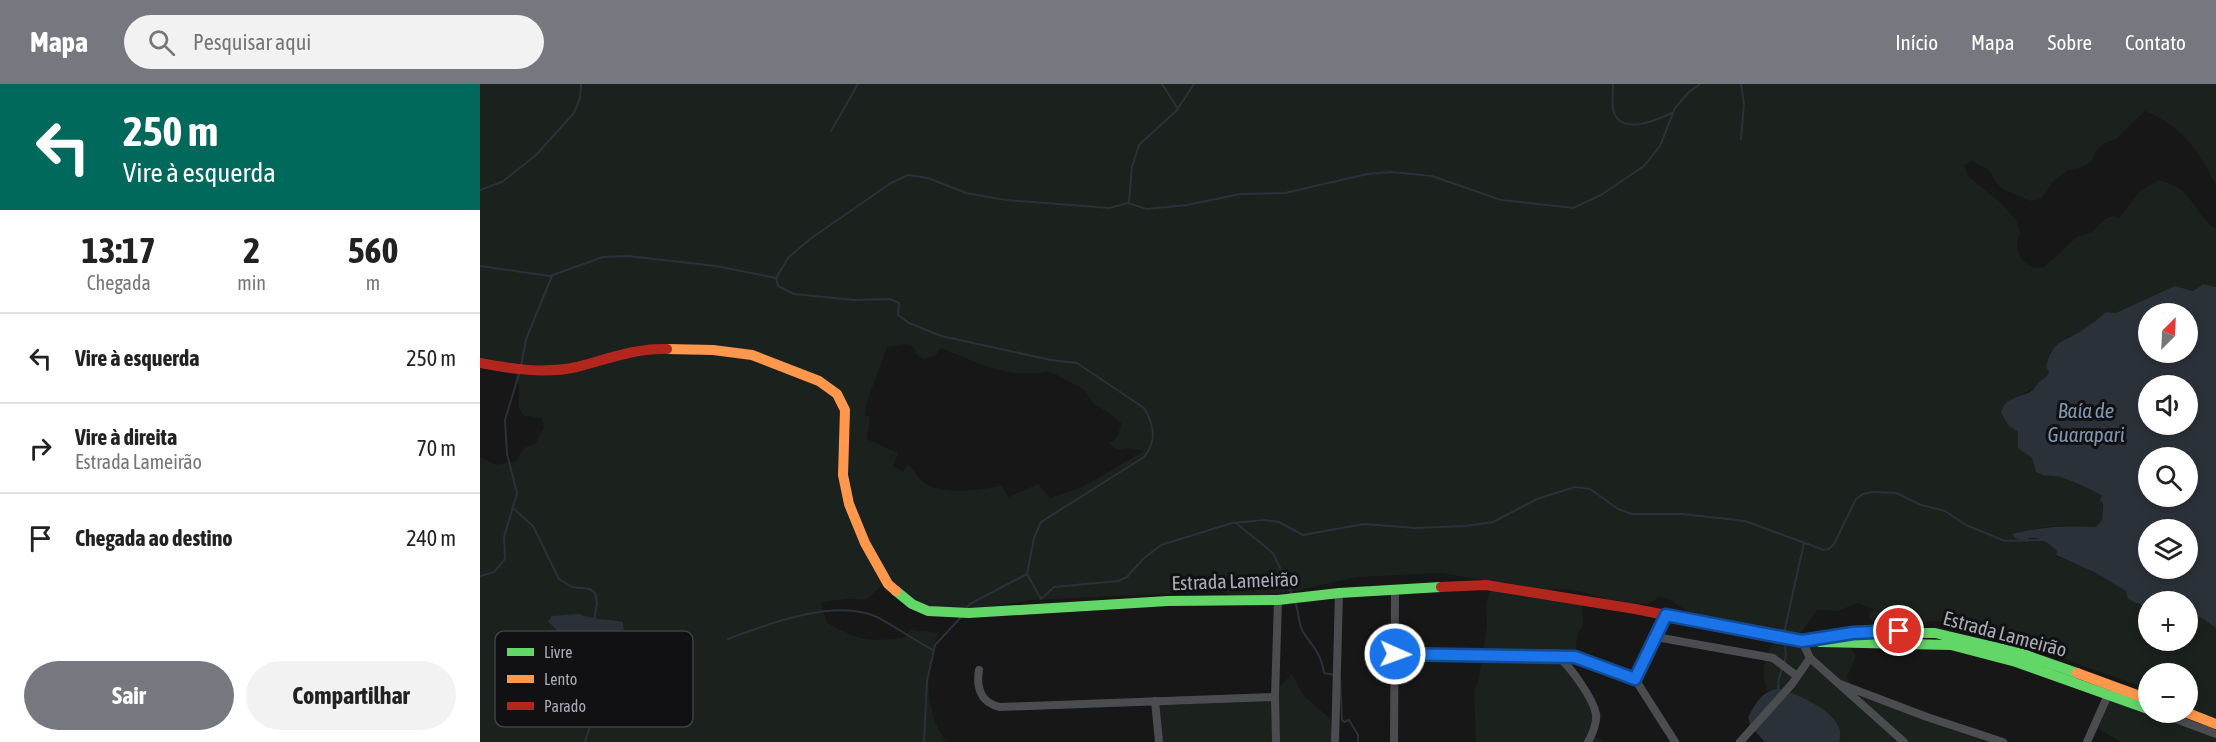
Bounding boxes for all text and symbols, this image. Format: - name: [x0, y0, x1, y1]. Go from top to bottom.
- search box: [124, 15, 544, 69]
- text: Mapa: [30, 26, 88, 58]
- icon: search: [145, 26, 178, 59]
- text: Pesquisar aqui: [193, 29, 311, 55]
- text: Início: [1895, 30, 1938, 54]
- text: Mapa: [1971, 30, 2015, 54]
- text: Sobre: [2048, 30, 2092, 54]
- text: Contato: [2125, 30, 2186, 54]
- text: 250 m: [123, 107, 218, 155]
- icon: left: [24, 108, 102, 186]
- text: Vire à esquerda: [123, 157, 276, 188]
- text: 13:17: [82, 229, 156, 271]
- text: 2: [243, 229, 260, 271]
- text: 560: [348, 229, 398, 271]
- text: Chegada: [87, 271, 151, 294]
- text: min: [237, 271, 266, 294]
- text: m: [366, 271, 380, 294]
- north arrow: [2138, 303, 2198, 363]
- map controls: [2138, 303, 2198, 723]
- icon: left: [24, 342, 57, 375]
- text: Vire à esquerda: [75, 345, 200, 371]
- text: 250 m: [406, 345, 456, 371]
- button: sound: [2138, 375, 2198, 435]
- water label: Baía de Guarapari: [2047, 398, 2125, 446]
- text: Vire à direita: [75, 424, 177, 450]
- icon: right: [24, 432, 57, 465]
- text: 70 m: [416, 435, 456, 461]
- button: search: [2138, 447, 2198, 507]
- text: Estrada Lameirão: [75, 450, 202, 473]
- button: layers: [2138, 519, 2198, 579]
- icon: arrive: [24, 522, 57, 555]
- text: Chegada ao destino: [75, 525, 233, 551]
- text: 240 m: [406, 525, 456, 551]
- street label: Estrada Lameirão: [1171, 567, 1299, 594]
- button: +: [2138, 591, 2198, 651]
- pin: [1873, 605, 1924, 656]
- street label: Estrada Lameirão: [1941, 606, 2069, 661]
- icon: arrive: [1882, 614, 1915, 647]
- position arrow: [1363, 622, 1427, 686]
- legend: [495, 631, 693, 727]
- text: Livre: [544, 643, 572, 661]
- button: Sair: [24, 661, 234, 730]
- button: Compartilhar: [246, 661, 456, 730]
- button: −: [2138, 663, 2198, 723]
- text: Lento: [544, 670, 577, 688]
- text: Parado: [544, 697, 586, 715]

